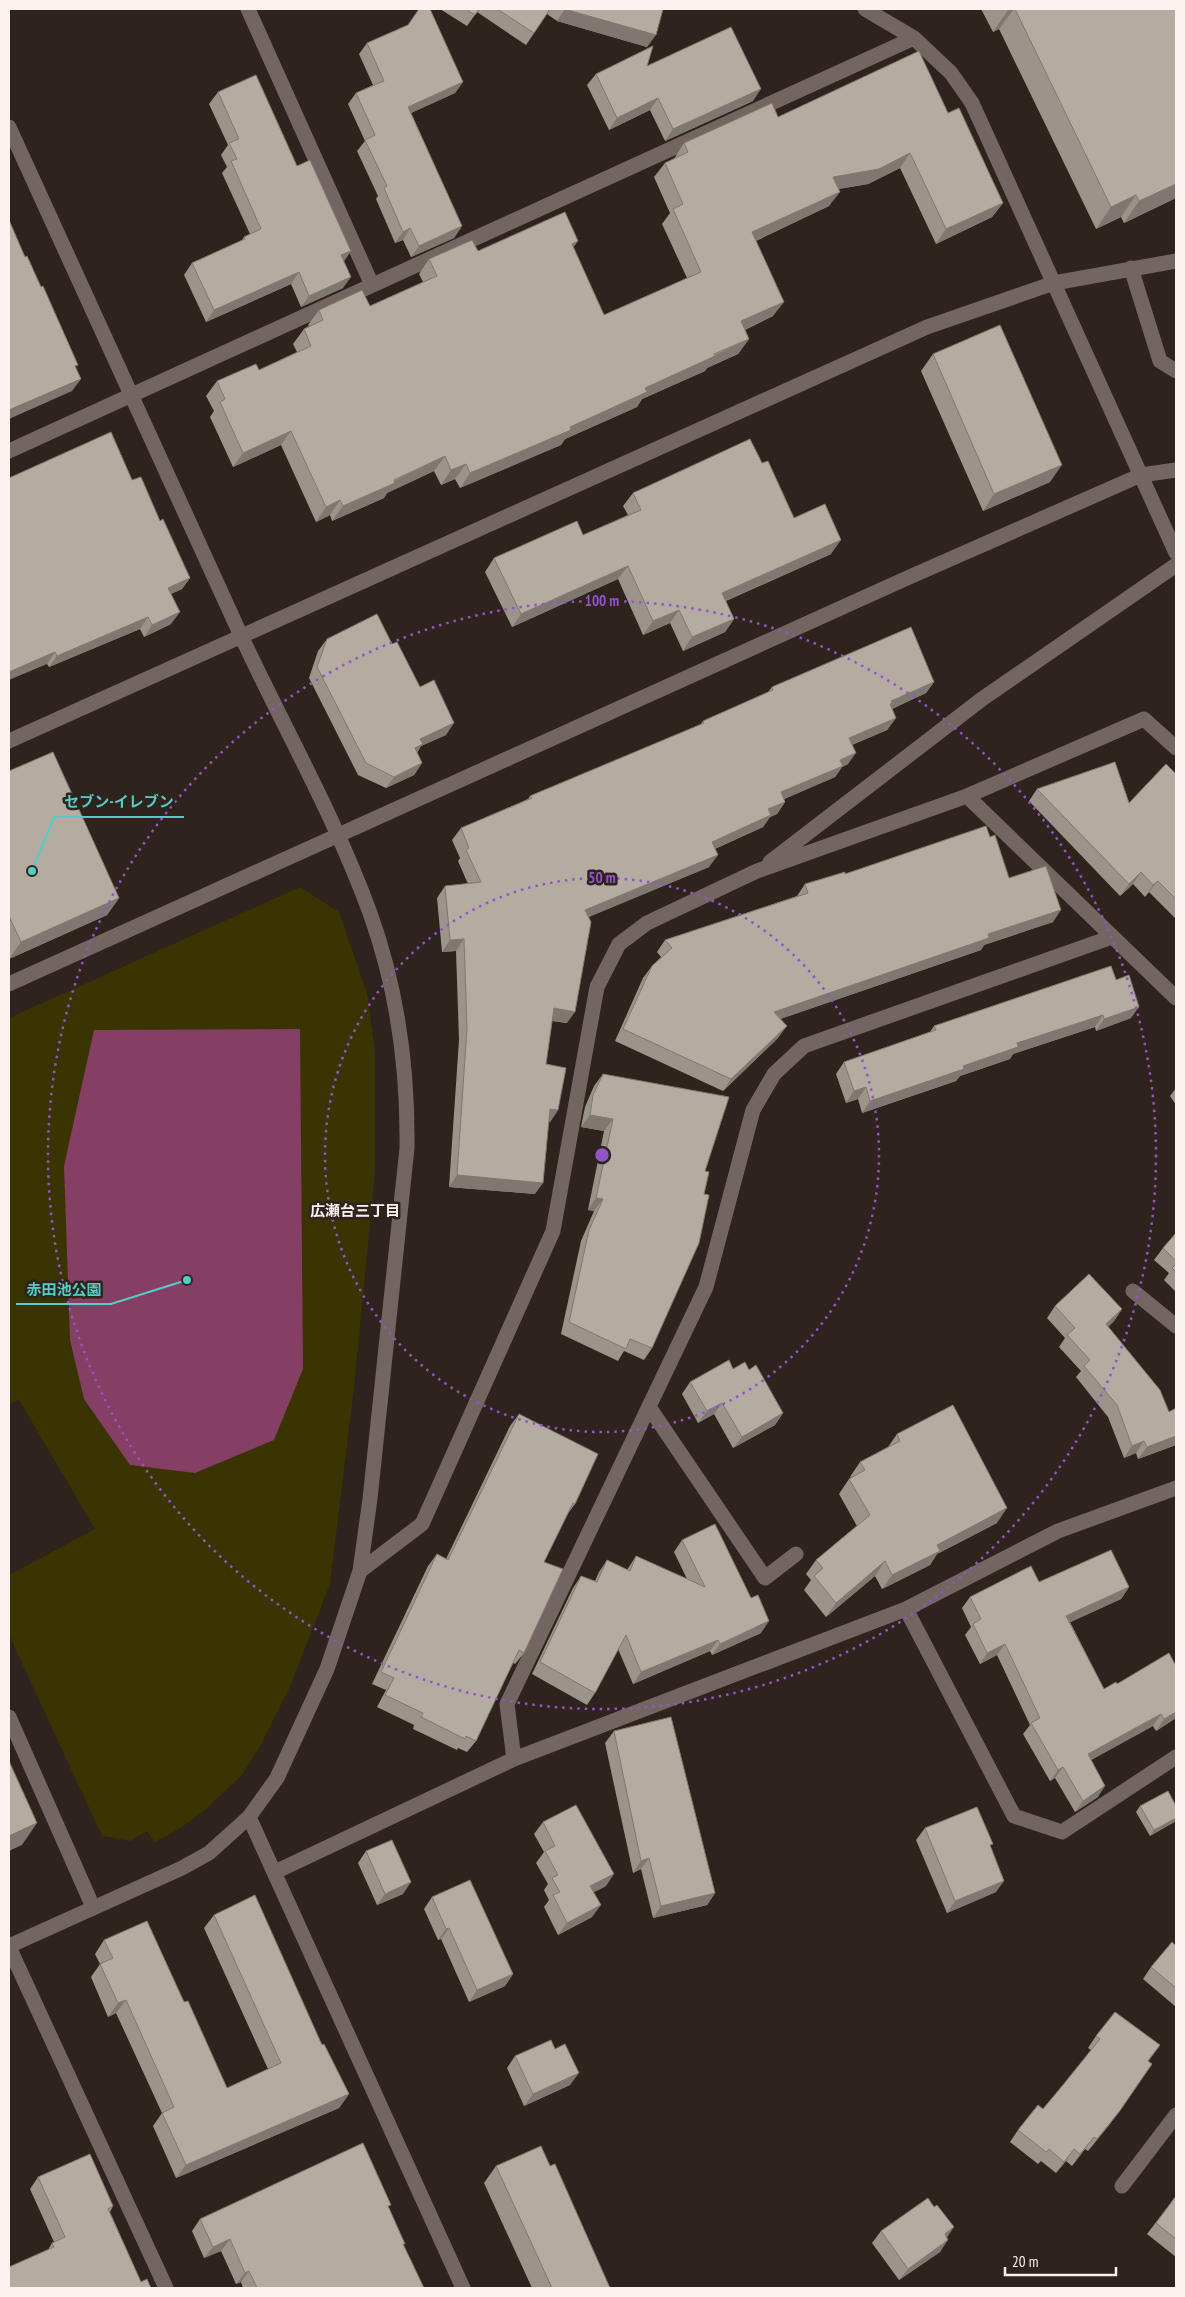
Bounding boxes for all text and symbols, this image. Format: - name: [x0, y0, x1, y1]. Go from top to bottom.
- text: 100 m: [585, 591, 619, 610]
- callout: セブン-イレブン: [54, 787, 184, 817]
- text: セブン-イレブン: [64, 792, 174, 811]
- text: 50 m: [588, 868, 616, 887]
- centre of rings: [593, 1146, 611, 1164]
- district label: 広瀬台三丁目: [310, 1201, 400, 1220]
- callout: 赤田池公園: [16, 1274, 111, 1304]
- text: 赤田池公園: [26, 1280, 102, 1299]
- scale bar: [1005, 2244, 1116, 2276]
- text: 20 m: [1012, 2252, 1038, 2271]

